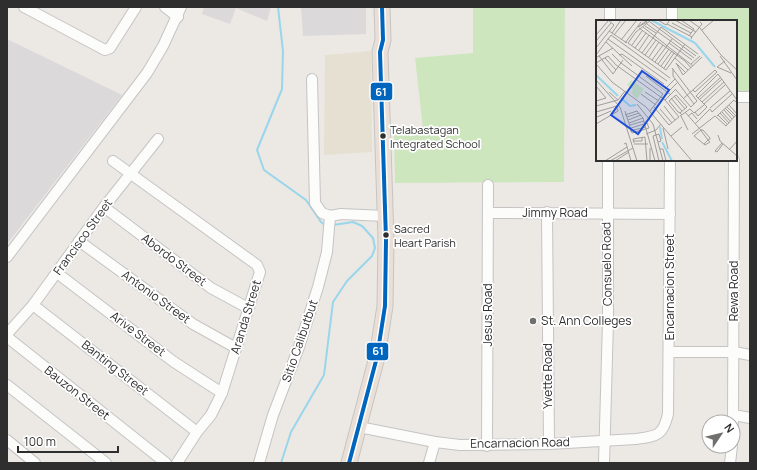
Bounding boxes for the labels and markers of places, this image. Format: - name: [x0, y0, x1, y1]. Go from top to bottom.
- place label: Telabastagan Integrated School: [390, 122, 480, 151]
- marker: Telabastagan Integrated School: [378, 131, 388, 141]
- place label: Sacred Heart Parish: [394, 221, 456, 250]
- marker: Sacred Heart Parish: [381, 230, 391, 240]
- place label: St. Ann Colleges: [541, 312, 632, 329]
- marker: St. Ann Colleges: [528, 316, 538, 326]

